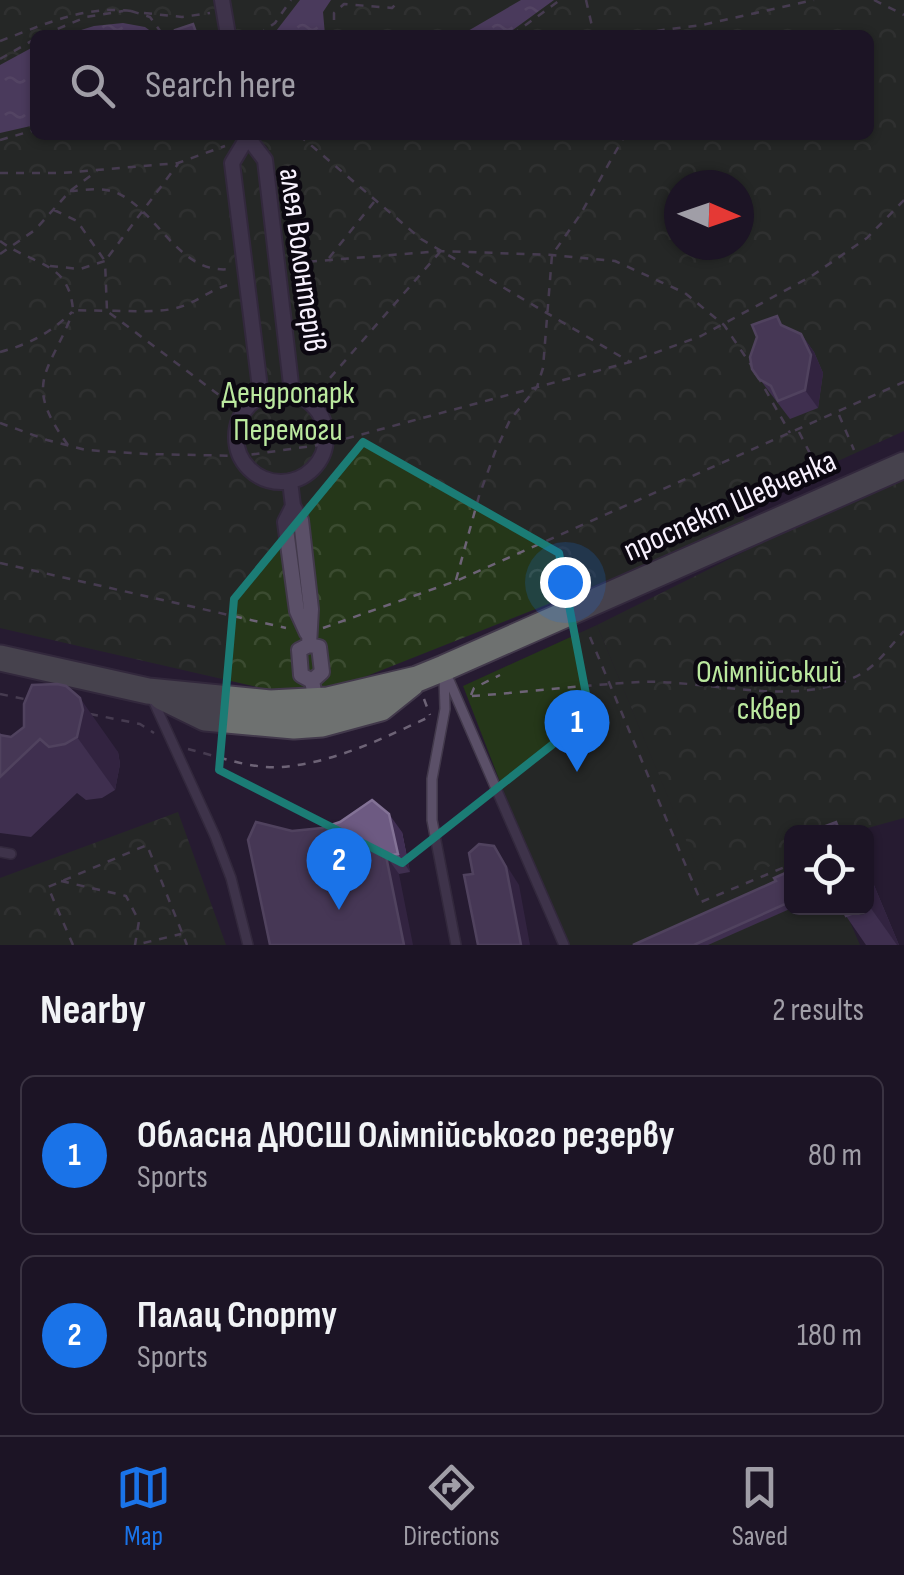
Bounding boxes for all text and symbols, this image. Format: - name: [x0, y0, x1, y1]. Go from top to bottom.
- search box: [30, 30, 874, 140]
- icon: search: [65, 58, 120, 113]
- text: Search here: [145, 63, 296, 108]
- street label: алея Волонтерів: [270, 165, 334, 355]
- north arrow: [664, 170, 754, 260]
- park label: Дендропарк Перемоги: [222, 374, 355, 450]
- street label: проспект Шевченка: [618, 442, 842, 570]
- your location: [540, 557, 591, 608]
- park label: Олімпійський сквер: [696, 653, 842, 729]
- pin: 1: [544, 690, 610, 772]
- map controls: [784, 825, 874, 915]
- button: locate: [784, 825, 874, 915]
- pin: 2: [306, 828, 372, 910]
- text: Nearby: [40, 985, 146, 1036]
- text: 2 results: [772, 991, 864, 1030]
- text: Обласна ДЮСШ Олімпійського резерву: [137, 1113, 675, 1158]
- text: 1: [68, 1136, 81, 1175]
- text: 80 m: [808, 1136, 862, 1175]
- text: Sports: [137, 1158, 208, 1197]
- text: Палац Спорту: [137, 1293, 337, 1338]
- text: 2: [67, 1316, 82, 1355]
- text: 180 m: [797, 1316, 862, 1355]
- text: Sports: [137, 1338, 208, 1377]
- tab: Map: [116, 1460, 171, 1553]
- tab: Directions: [403, 1460, 500, 1553]
- tab: Saved: [732, 1460, 788, 1553]

